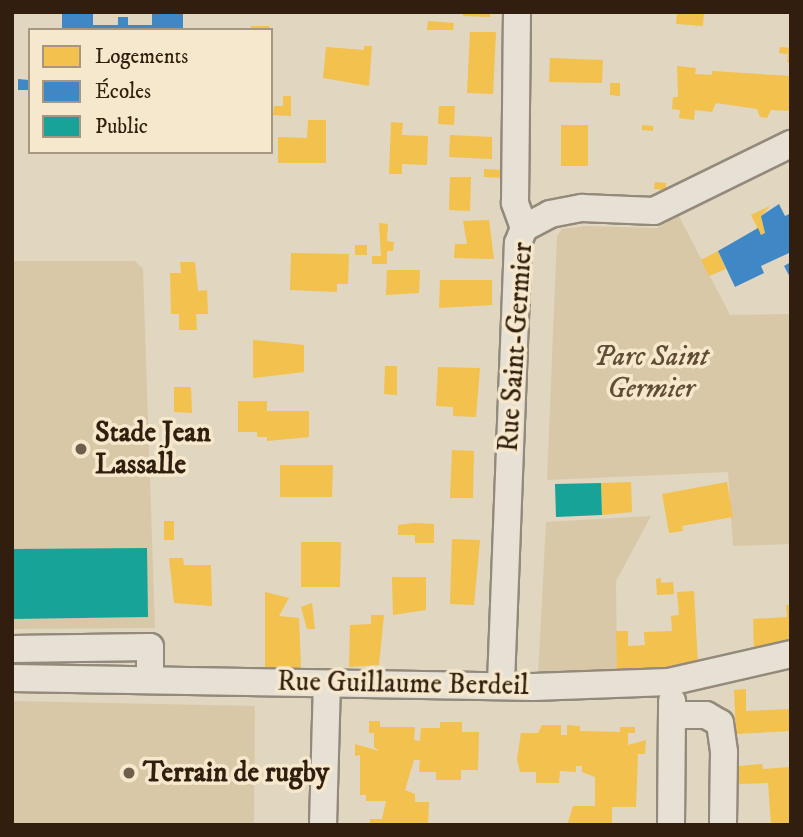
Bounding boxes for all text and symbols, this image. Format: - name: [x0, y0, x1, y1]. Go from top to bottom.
- legend: [28, 28, 273, 154]
- text: Logements: [95, 44, 188, 70]
- text: Écoles: [95, 79, 151, 105]
- text: Public: [95, 114, 148, 140]
- street label: Rue Saint-Germier: [492, 241, 540, 453]
- park label: Parc Saint Germier: [594, 340, 708, 406]
- place label: Stade Jean Lassalle: [95, 416, 211, 482]
- marker: Stade Jean Lassalle: [73, 441, 89, 457]
- street label: Rue Guillaume Berdeil: [277, 665, 529, 703]
- place label: Terrain de rugby: [143, 756, 329, 790]
- marker: Terrain de rugby: [121, 765, 137, 781]

